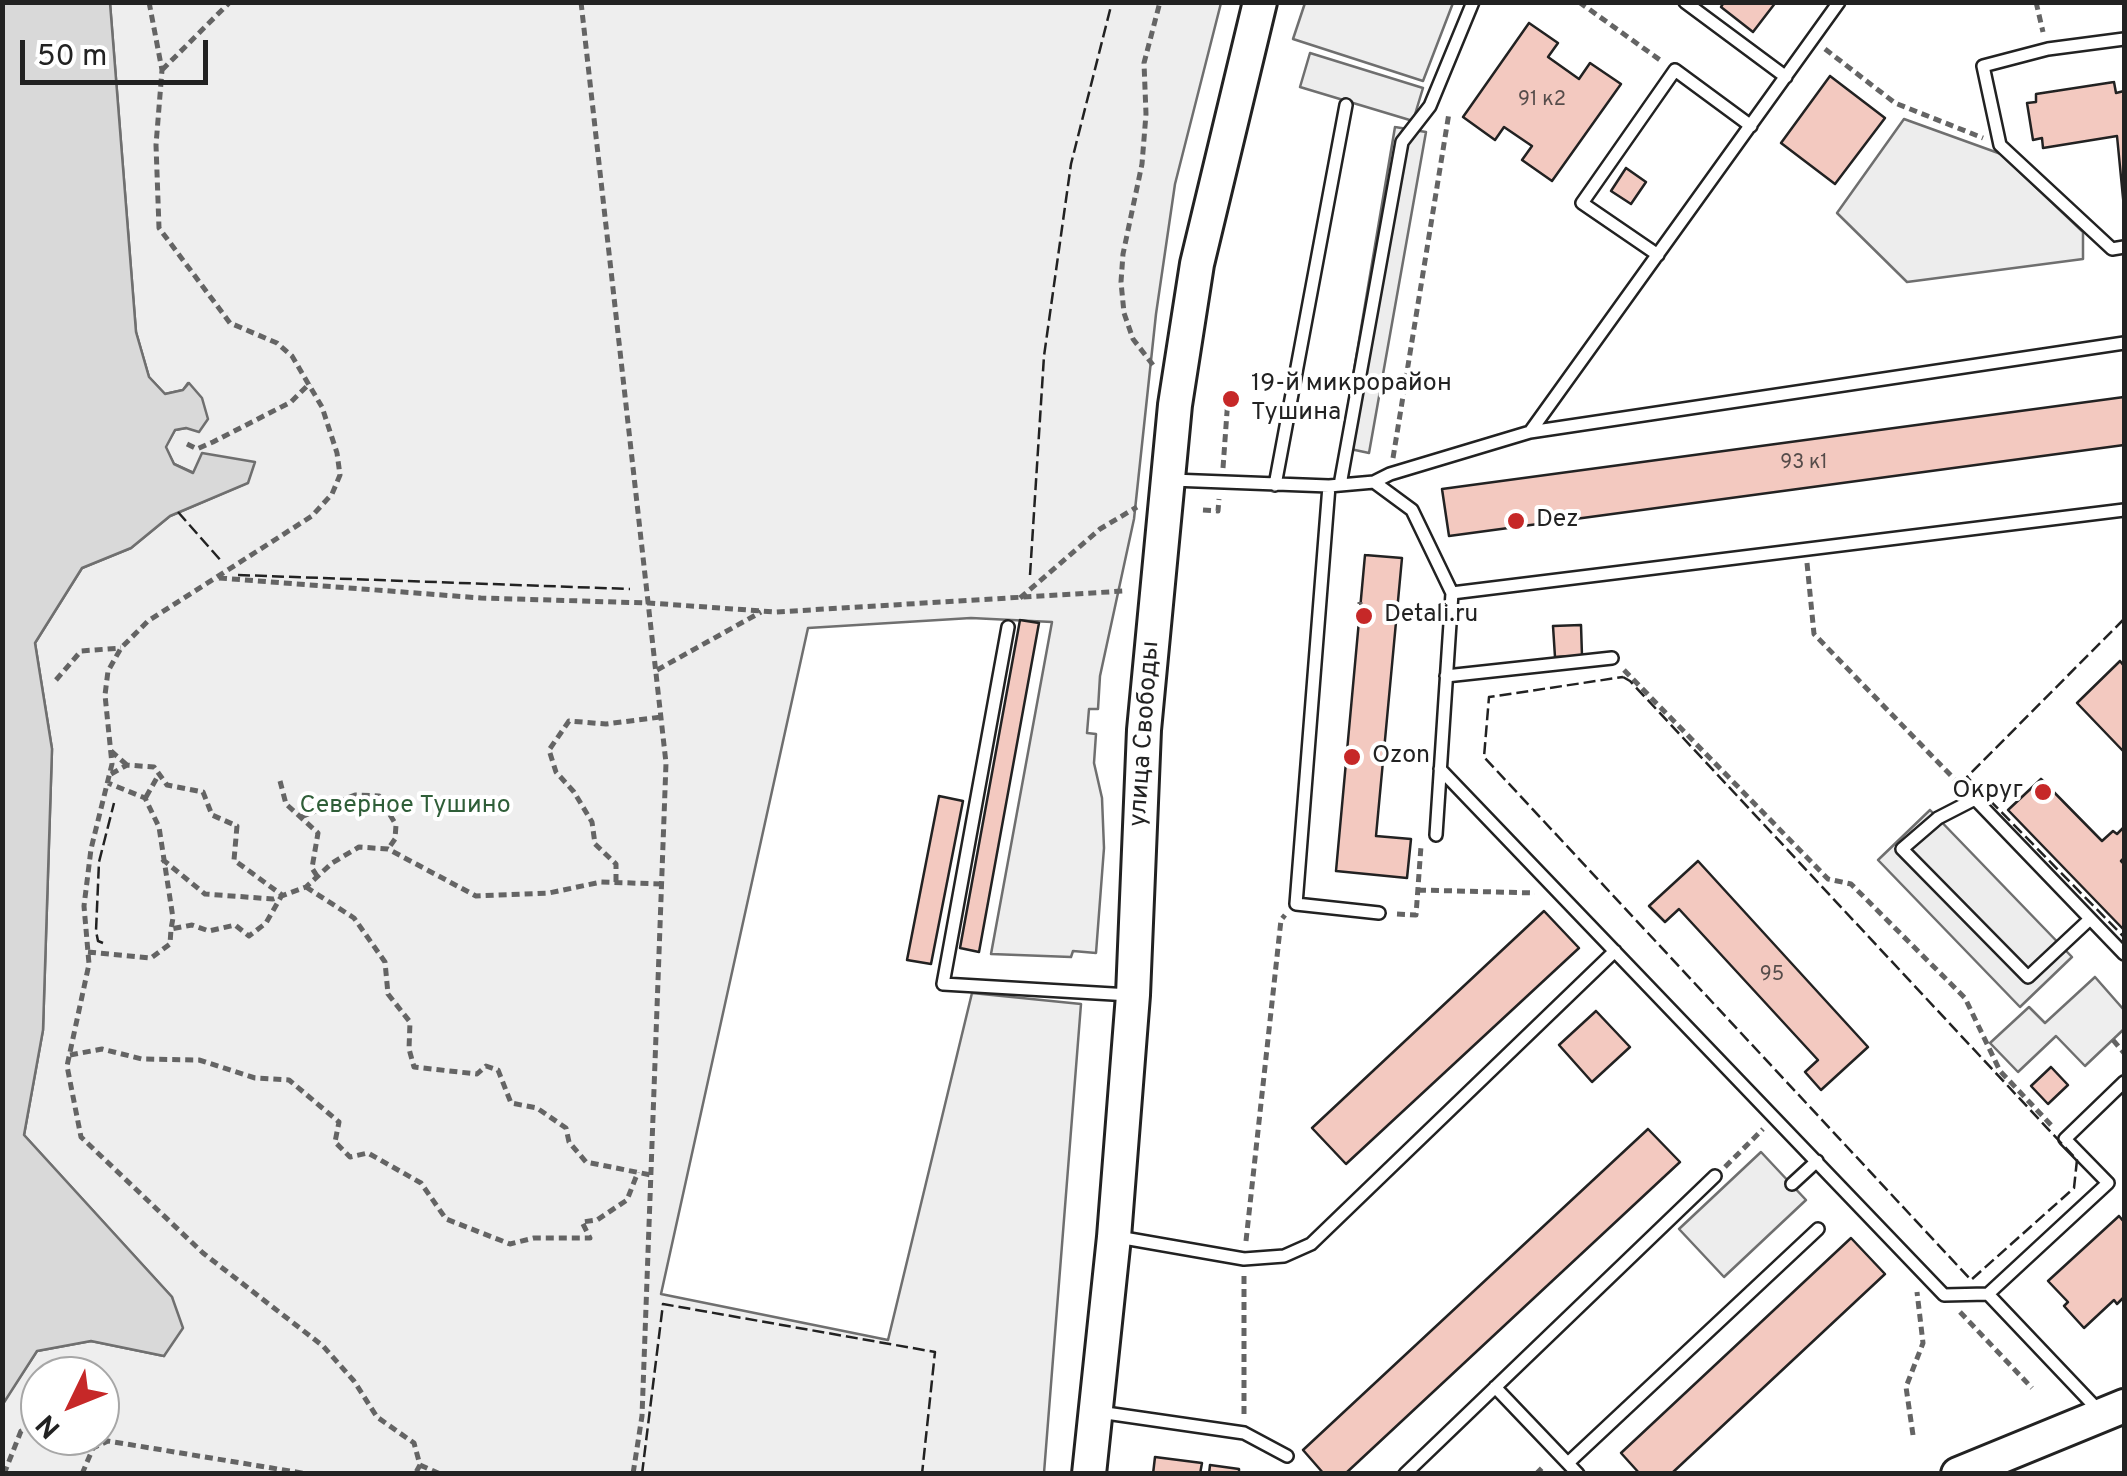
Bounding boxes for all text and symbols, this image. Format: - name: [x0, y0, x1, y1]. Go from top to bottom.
- scale bar: [25, 20, 212, 82]
- text: 50 m: [37, 39, 107, 76]
- house number: 91 к2: [1518, 89, 1566, 113]
- place label: 19-й микрорайон Тушина: [1251, 370, 1452, 429]
- marker: 19-й микрорайон Тушина: [1220, 388, 1242, 410]
- house number: 93 к1: [1780, 452, 1828, 476]
- place label: Dez: [1536, 506, 1579, 536]
- marker: Dez: [1505, 510, 1527, 532]
- place label: Detali.ru: [1384, 601, 1478, 631]
- marker: Detali.ru: [1353, 605, 1375, 627]
- street label: улица Свободы: [1125, 640, 1167, 828]
- place label: Ozon: [1372, 742, 1430, 772]
- marker: Ozon: [1341, 746, 1363, 768]
- place label: Округ: [1952, 777, 2023, 807]
- marker: Округ: [2032, 781, 2054, 803]
- park label: Северное Тушино: [299, 792, 511, 822]
- house number: 95: [1760, 964, 1784, 988]
- north arrow: [20, 1356, 120, 1456]
- text: N: [30, 1405, 70, 1445]

